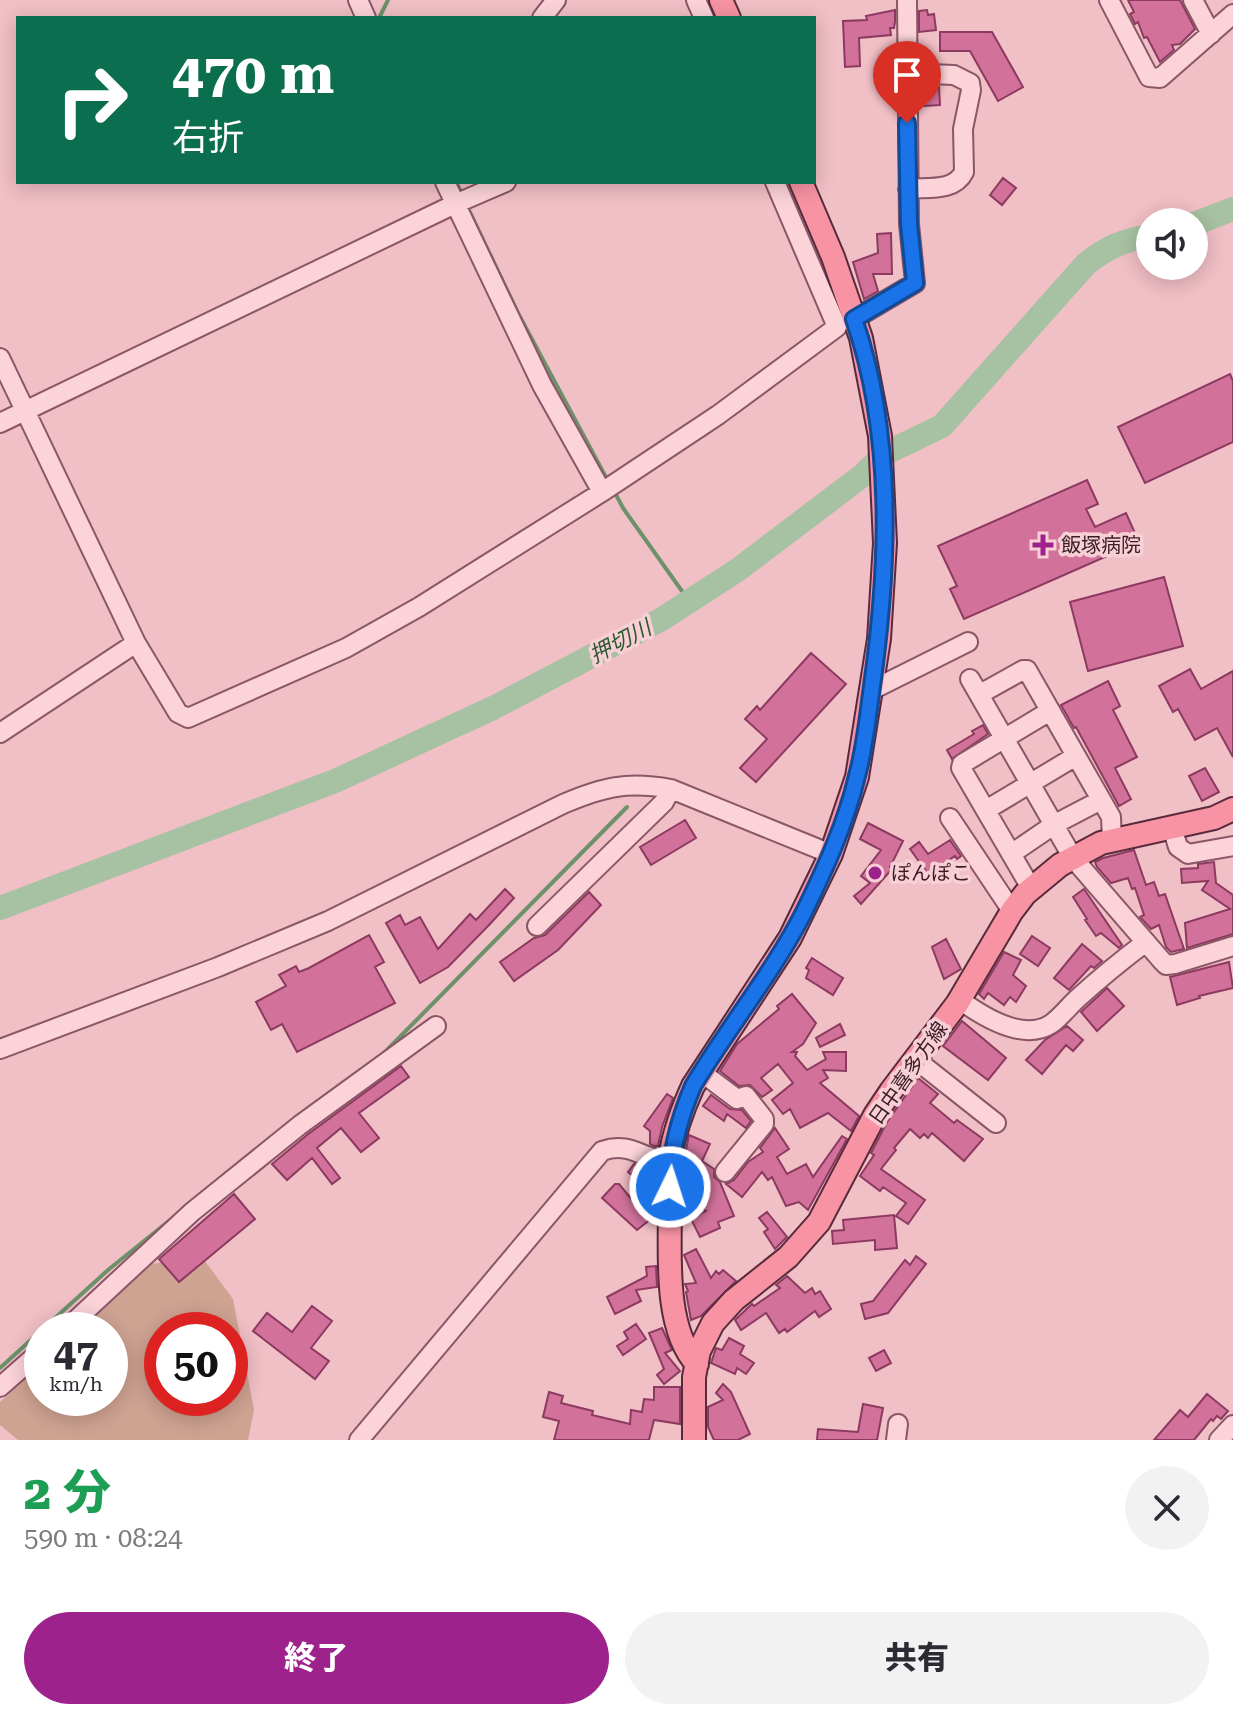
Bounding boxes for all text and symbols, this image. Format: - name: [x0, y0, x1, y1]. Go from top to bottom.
- text: 470 m: [172, 41, 334, 107]
- pin: [873, 41, 941, 123]
- icon: right: [40, 48, 144, 152]
- icon: arrive: [885, 53, 929, 97]
- text: 右折: [172, 117, 244, 159]
- map controls: [1136, 208, 1208, 280]
- button: sound: [1136, 208, 1208, 280]
- place label: 飯塚病院: [1061, 533, 1141, 557]
- marker: 飯塚病院: [1032, 534, 1054, 556]
- water label: 押切川: [585, 614, 657, 668]
- place label: ぽんぽこ: [891, 861, 971, 885]
- marker: ぽんぽこ: [866, 864, 884, 882]
- street label: 日中喜多方線: [864, 1017, 952, 1129]
- position arrow: [628, 1145, 712, 1229]
- speed limit sign: 50: [144, 1312, 248, 1416]
- text: 47: [54, 1330, 98, 1377]
- text: km/h: [49, 1372, 103, 1396]
- text: 2 分: [24, 1465, 111, 1521]
- button: close: [1125, 1466, 1209, 1550]
- text: 590 m · 08:24: [24, 1523, 183, 1553]
- button: 終了: [24, 1612, 609, 1704]
- button: 共有: [625, 1612, 1209, 1704]

